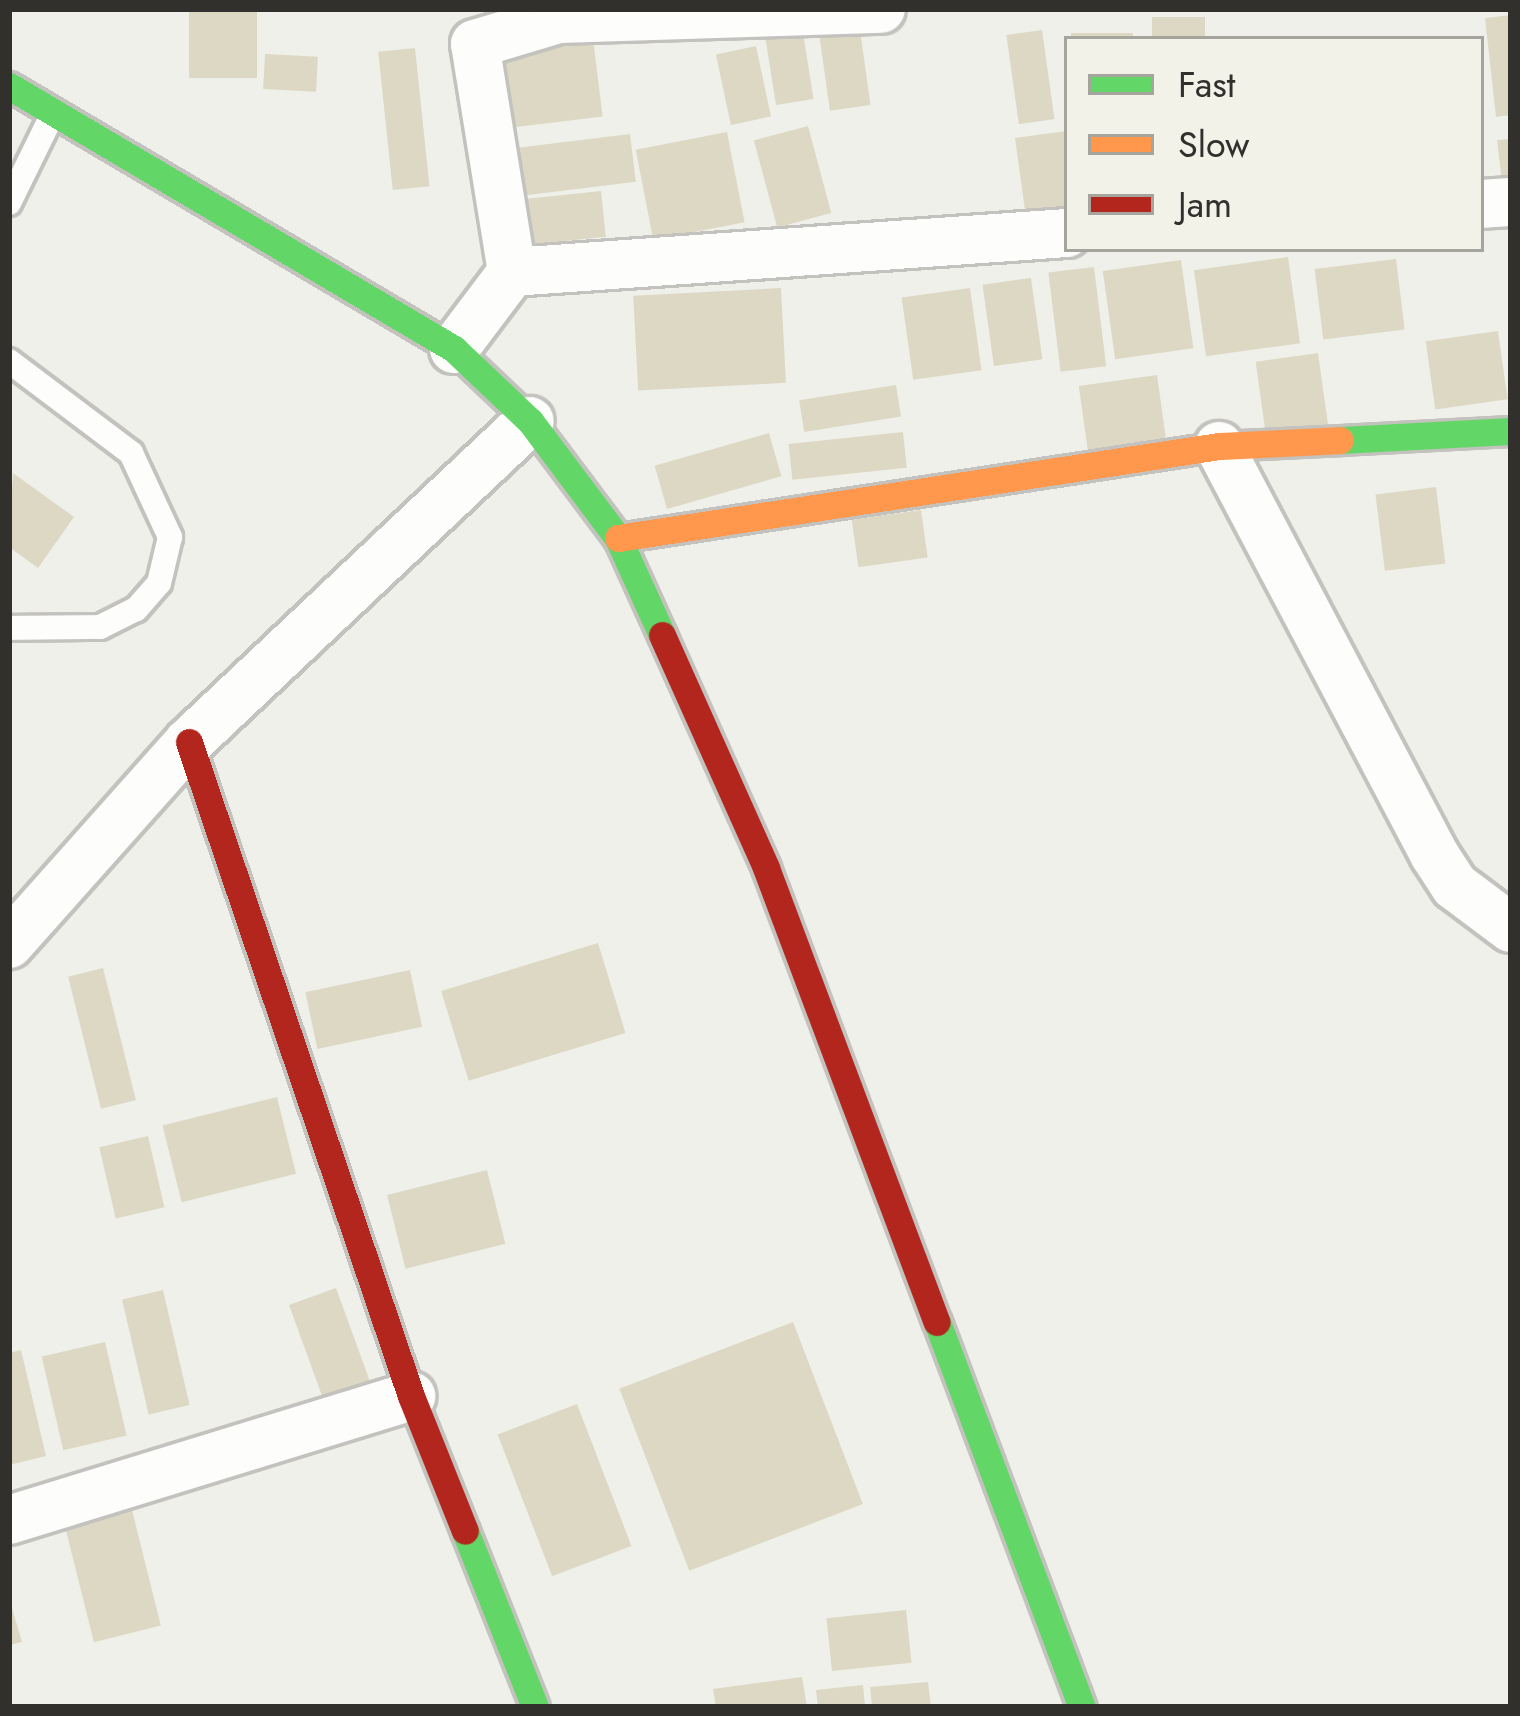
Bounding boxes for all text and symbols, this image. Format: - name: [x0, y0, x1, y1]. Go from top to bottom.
- legend: [1064, 36, 1484, 252]
- text: Fast: [1178, 58, 1235, 110]
- text: Slow: [1178, 118, 1250, 170]
- text: Jam: [1178, 178, 1232, 230]

